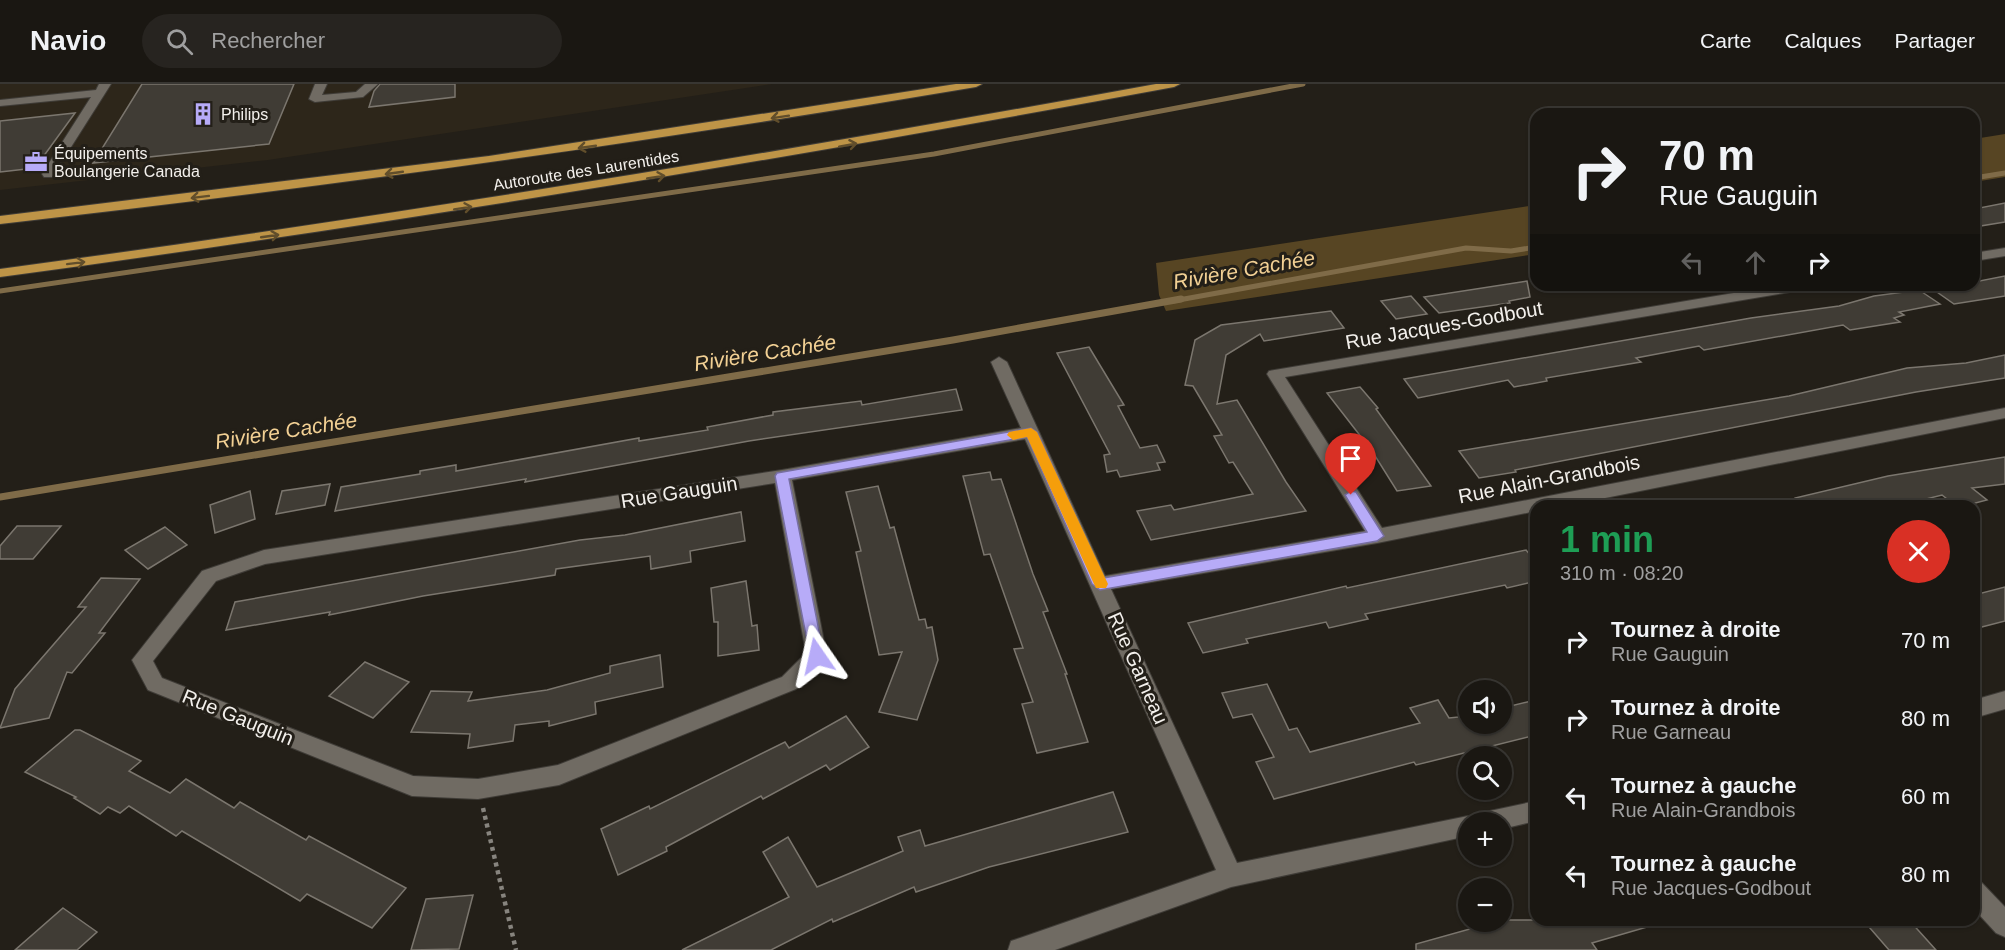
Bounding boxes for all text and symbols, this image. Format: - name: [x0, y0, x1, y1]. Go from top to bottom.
- search box: [142, 14, 562, 68]
- text: Navio: [30, 25, 106, 56]
- icon: search: [163, 25, 196, 58]
- text: Rechercher: [211, 28, 325, 53]
- text: Carte: [1700, 29, 1751, 52]
- text: Calques: [1784, 29, 1861, 52]
- text: Partager: [1894, 29, 1975, 52]
- building icon: Philips: [190, 101, 216, 127]
- place label: Philips: [221, 106, 268, 123]
- one-way arrow: [771, 112, 790, 123]
- icon: right: [1560, 132, 1638, 210]
- text: 70 m: [1659, 132, 1755, 179]
- one-way arrow: [838, 139, 857, 150]
- one-way arrow: [578, 141, 598, 152]
- place label: Équipements Boulangerie Canada: [54, 144, 200, 180]
- street label: Autoroute des Laurentides: [492, 147, 680, 194]
- office icon: Équipements Boulangerie Canada: [23, 149, 49, 175]
- one-way arrow: [385, 168, 404, 179]
- one-way arrow: [645, 172, 665, 183]
- text: Rue Gauguin: [1659, 181, 1818, 211]
- one-way arrow: [191, 192, 211, 203]
- one-way arrow: [453, 202, 473, 213]
- one-way arrow: [260, 231, 280, 242]
- water label: Rivière Cachée: [1171, 246, 1317, 293]
- icon: left: [1676, 246, 1709, 279]
- icon: ahead: [1739, 246, 1772, 279]
- icon: right: [1802, 246, 1835, 279]
- one-way arrow: [66, 257, 85, 268]
- street label: Rue Jacques-Godbout: [1344, 297, 1545, 353]
- water label: Rivière Cachée: [692, 330, 838, 375]
- water label: Rivière Cachée: [213, 408, 359, 453]
- pin: [1325, 433, 1376, 495]
- icon: arrive: [1334, 442, 1367, 475]
- street label: Rue Alain-Grandbois: [1456, 451, 1642, 507]
- street label: Rue Gauguin: [619, 472, 739, 512]
- text: 1 min: [1560, 519, 1654, 560]
- button: close: [1887, 520, 1950, 583]
- text: 310 m · 08:20: [1560, 562, 1683, 584]
- street label: Rue Garneau: [1104, 609, 1172, 727]
- text: Tournez à droite: [1611, 617, 1781, 642]
- position arrow: [785, 624, 849, 688]
- icon: right: [1560, 625, 1593, 658]
- text: 70 m: [1901, 628, 1950, 653]
- text: Rue Gauguin: [1611, 643, 1729, 665]
- map controls: [1458, 680, 1512, 932]
- button: sound: [1458, 680, 1512, 734]
- street label: Rue Gauguin: [179, 685, 297, 749]
- text: Tournez à droite: [1611, 695, 1781, 720]
- icon: right: [1560, 703, 1593, 736]
- text: 80 m: [1901, 706, 1950, 731]
- text: Rue Garneau: [1611, 721, 1731, 743]
- button: search: [1458, 746, 1512, 800]
- text: Tournez à gauche: [1611, 773, 1796, 798]
- icon: left: [1560, 781, 1593, 814]
- text: 60 m: [1901, 784, 1950, 809]
- text: Rue Alain-Grandbois: [1611, 799, 1796, 821]
- button: +: [1458, 812, 1512, 866]
- text: Tournez à gauche: [1611, 851, 1796, 876]
- icon: left: [1560, 859, 1593, 892]
- text: 80 m: [1901, 862, 1950, 887]
- text: Rue Jacques-Godbout: [1611, 877, 1811, 899]
- button: −: [1458, 878, 1512, 932]

